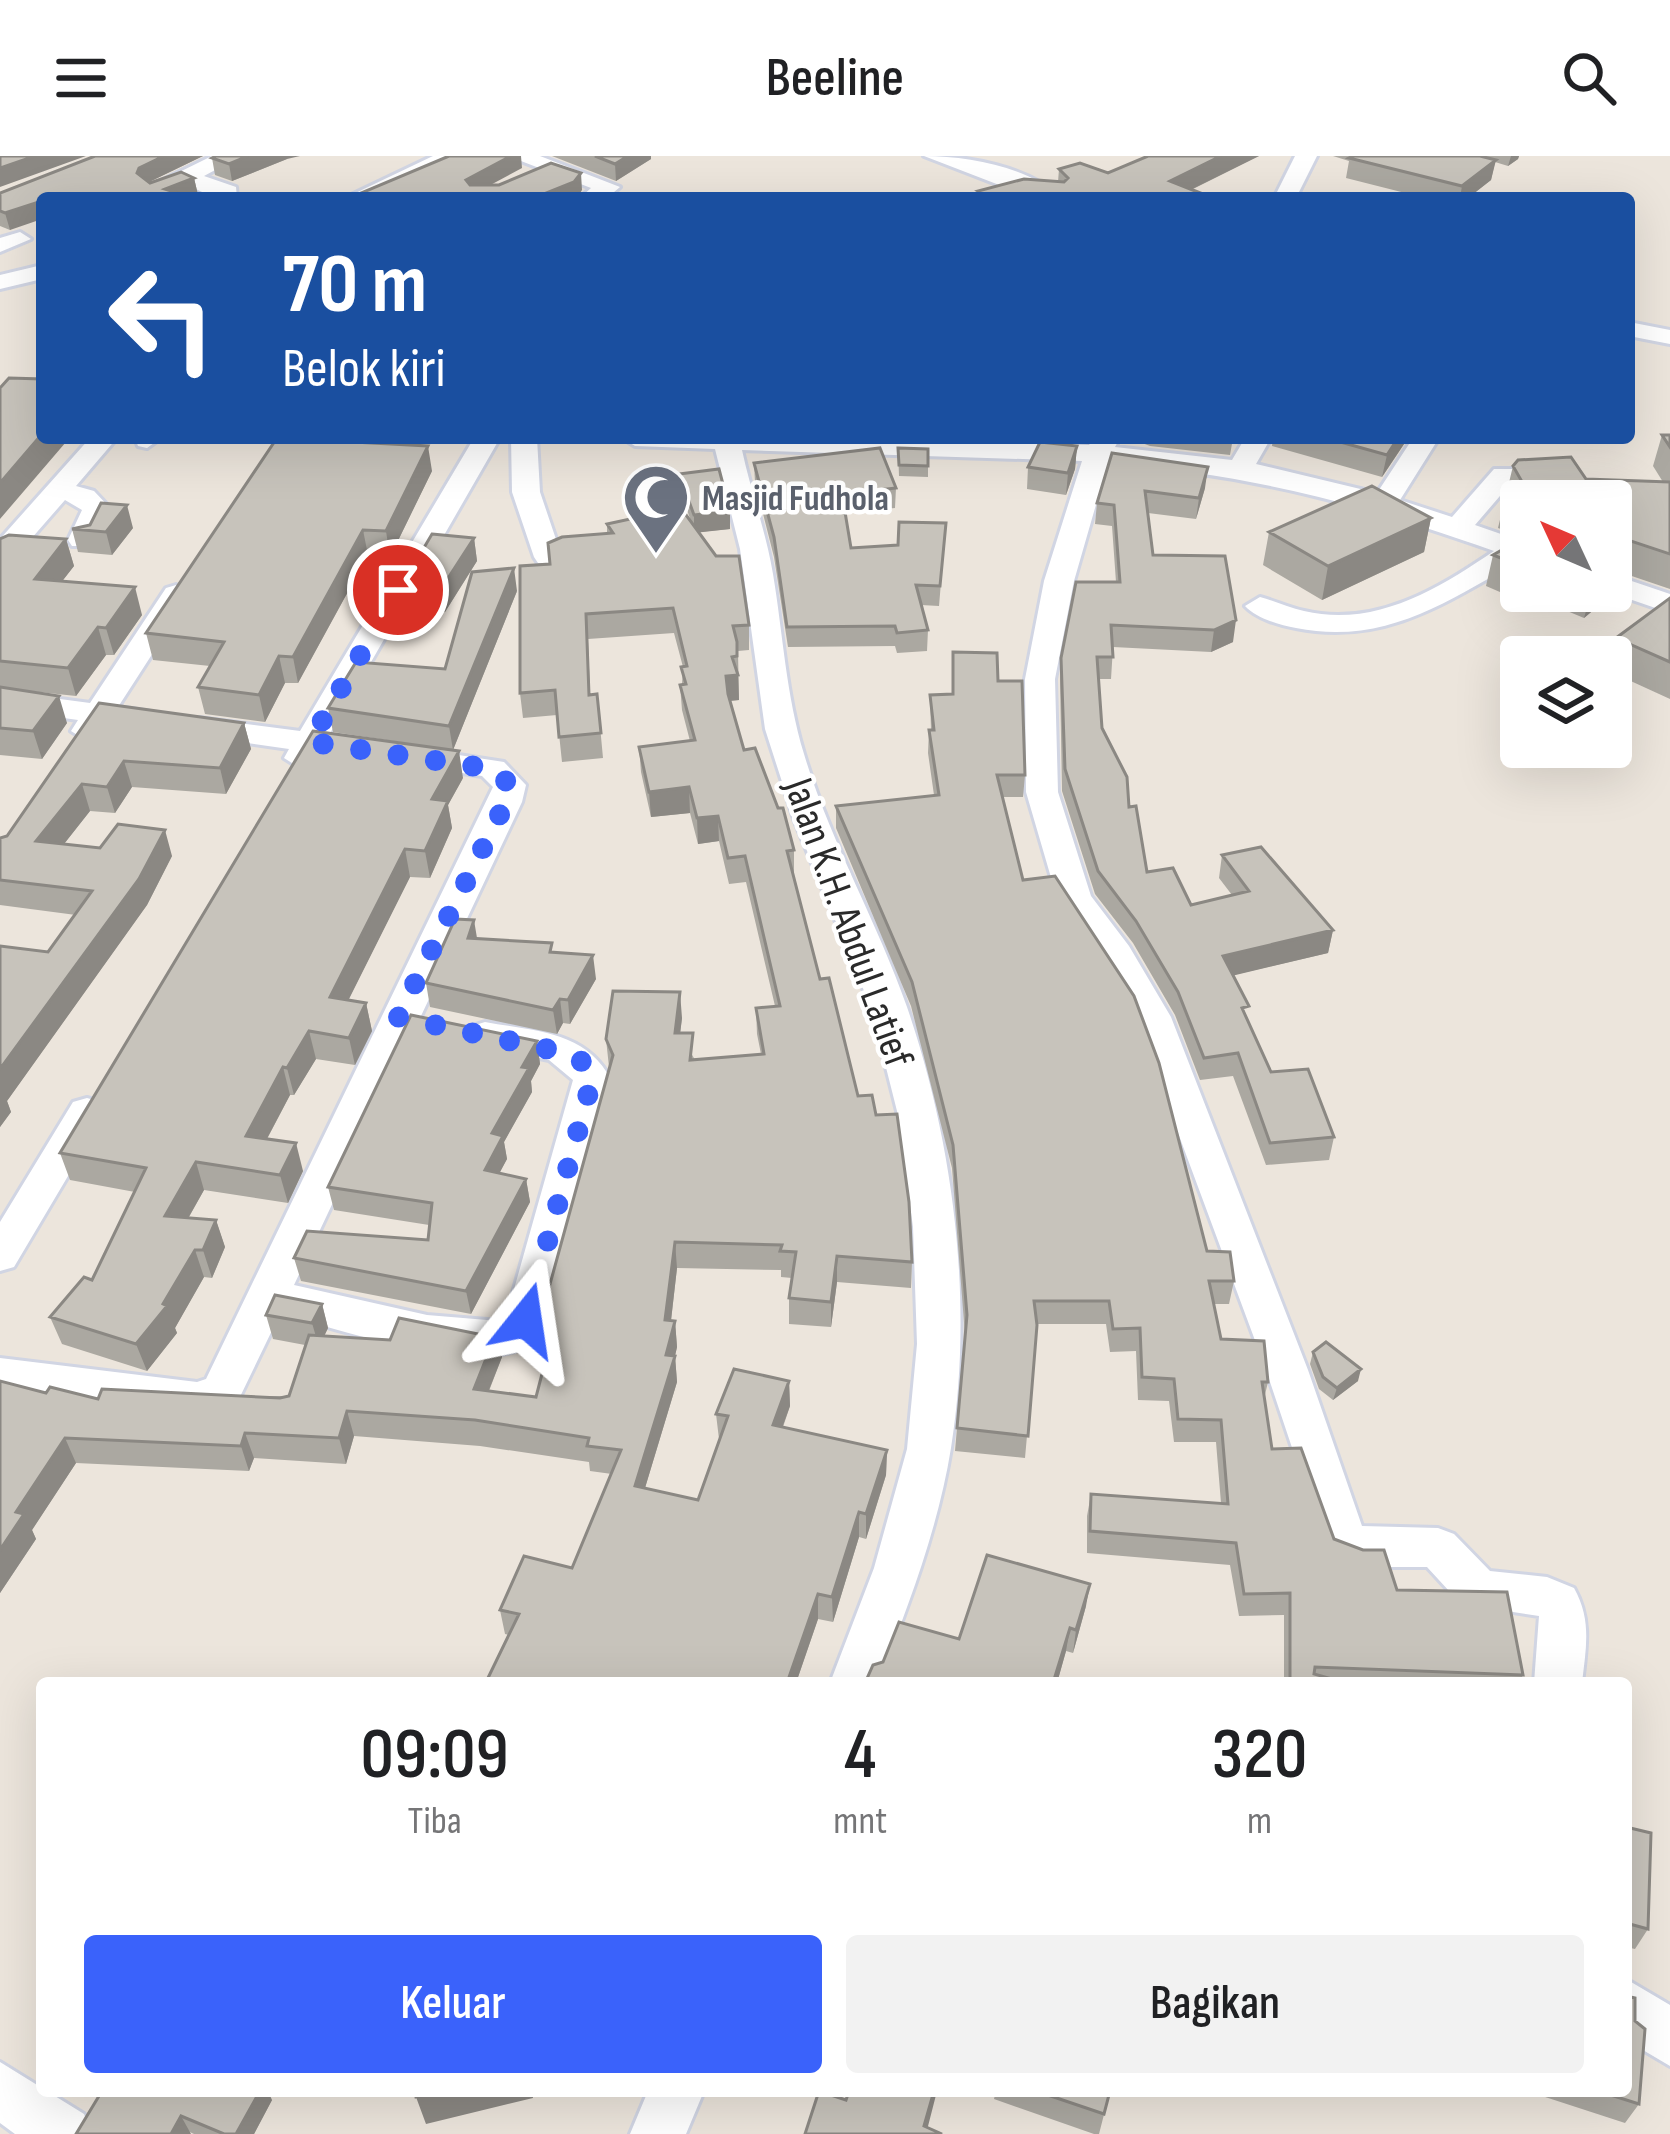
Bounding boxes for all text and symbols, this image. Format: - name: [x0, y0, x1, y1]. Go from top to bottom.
- icon: menu: [48, 45, 114, 111]
- icon: search: [1556, 45, 1622, 111]
- text: Beeline: [766, 46, 904, 111]
- text: 70 m: [282, 235, 427, 336]
- icon: left: [84, 240, 240, 396]
- text: Belok kiri: [282, 337, 446, 402]
- mosque icon: Masjid Fudhola: [621, 462, 691, 556]
- place label: Masjid Fudhola: [702, 478, 889, 521]
- north arrow: [1500, 480, 1632, 612]
- map controls: [1500, 480, 1632, 768]
- pin: [347, 539, 449, 641]
- icon: arrive: [365, 557, 431, 623]
- button: layers: [1500, 636, 1632, 768]
- street label: Jalan K.H. Abdul Latief: [771, 770, 924, 1075]
- position arrow: [463, 1257, 589, 1383]
- text: 09:09: [361, 1712, 509, 1799]
- text: 4: [844, 1712, 876, 1799]
- text: 320: [1212, 1712, 1307, 1799]
- text: Tiba: [408, 1798, 462, 1845]
- text: mnt: [833, 1798, 887, 1845]
- text: m: [1247, 1798, 1272, 1845]
- button: Keluar: [84, 1935, 822, 2073]
- button: Bagikan: [846, 1935, 1584, 2073]

